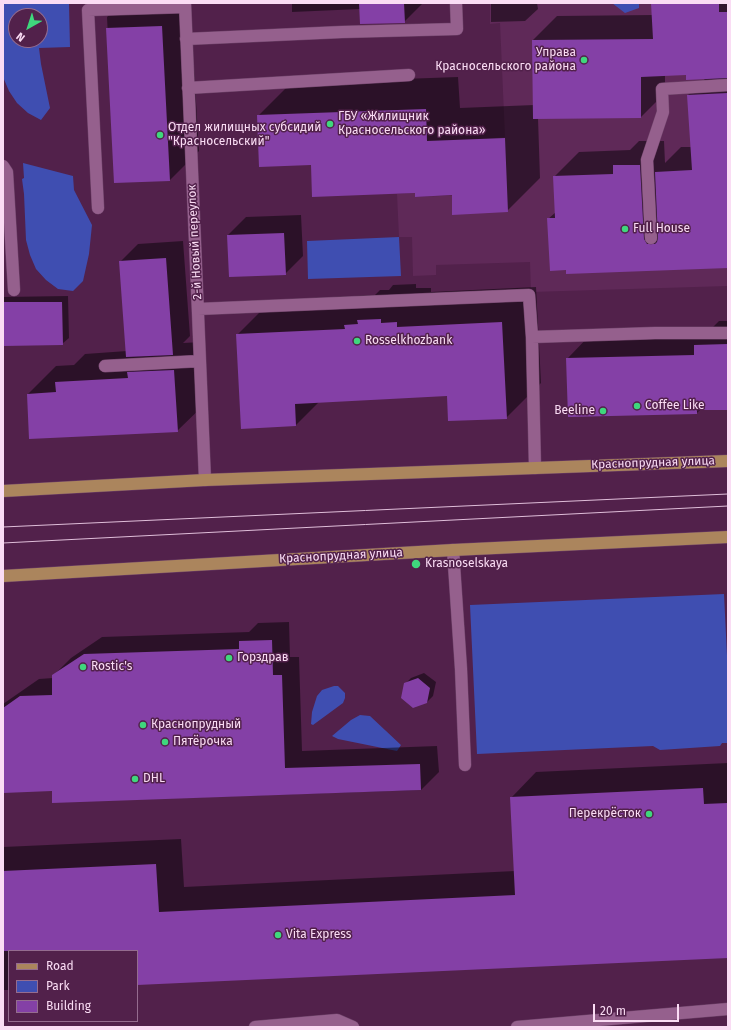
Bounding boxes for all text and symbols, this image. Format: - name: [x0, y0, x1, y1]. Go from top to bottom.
- north arrow: [8, 8, 48, 48]
- text: N: [14, 30, 28, 44]
- place label: Управа Красносельского района: [435, 46, 576, 74]
- marker: Управа Красносельского района: [579, 55, 589, 65]
- place label: ГБУ «Жилищник Красносельского района»: [338, 110, 486, 138]
- marker: ГБУ «Жилищник Красносельского района»: [325, 119, 335, 129]
- place label: Отдел жилищных субсидий "Красносельский": [168, 121, 321, 149]
- marker: Отдел жилищных субсидий "Красносельский": [155, 130, 165, 140]
- street label: 2-й Новый переулок: [185, 184, 205, 300]
- place label: Full House: [633, 222, 690, 236]
- marker: Full House: [620, 224, 630, 234]
- place label: Rosselkhozbank: [365, 334, 452, 348]
- marker: Rosselkhozbank: [352, 336, 362, 346]
- place label: Coffee Like: [645, 399, 705, 413]
- marker: Coffee Like: [632, 401, 642, 411]
- place label: Beeline: [554, 404, 595, 418]
- marker: Beeline: [598, 406, 608, 416]
- street label: Краснопрудная улица: [591, 454, 715, 472]
- street label: Краснопрудная улица: [279, 546, 403, 566]
- place label: Krasnoselskaya: [425, 557, 508, 571]
- marker: Krasnoselskaya: [410, 558, 422, 570]
- place label: Горздрав: [237, 651, 289, 665]
- marker: Горздрав: [224, 653, 234, 663]
- place label: Rostic's: [91, 660, 132, 674]
- marker: Rostic's: [78, 662, 88, 672]
- place label: Краснопрудный: [151, 718, 241, 732]
- marker: Краснопрудный: [138, 720, 148, 730]
- place label: Пятёрочка: [173, 735, 233, 749]
- marker: Пятёрочка: [160, 737, 170, 747]
- place label: DHL: [143, 772, 165, 786]
- marker: DHL: [130, 774, 140, 784]
- place label: Перекрёсток: [569, 807, 641, 821]
- marker: Перекрёсток: [644, 809, 654, 819]
- place label: Vita Express: [286, 928, 351, 942]
- marker: Vita Express: [273, 930, 283, 940]
- legend: [8, 950, 138, 1022]
- text: Road: [46, 959, 74, 973]
- text: Park: [46, 979, 70, 993]
- scale bar: [595, 996, 681, 1022]
- text: Building: [46, 999, 91, 1013]
- text: 20 m: [600, 1004, 626, 1018]

